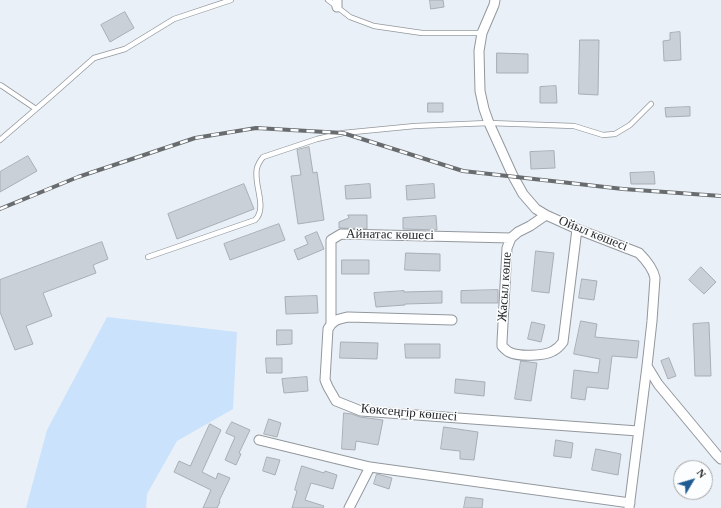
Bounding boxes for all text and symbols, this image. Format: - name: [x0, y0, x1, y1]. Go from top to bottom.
- street label: Ойыл көшесі: [556, 213, 630, 255]
- street label: Айнатас көшесі: [346, 226, 434, 244]
- street label: Жасыл көше: [495, 252, 515, 322]
- street label: Көксеңгір көшесі: [360, 401, 458, 425]
- north arrow: [673, 460, 713, 500]
- text: N: [694, 466, 709, 480]

